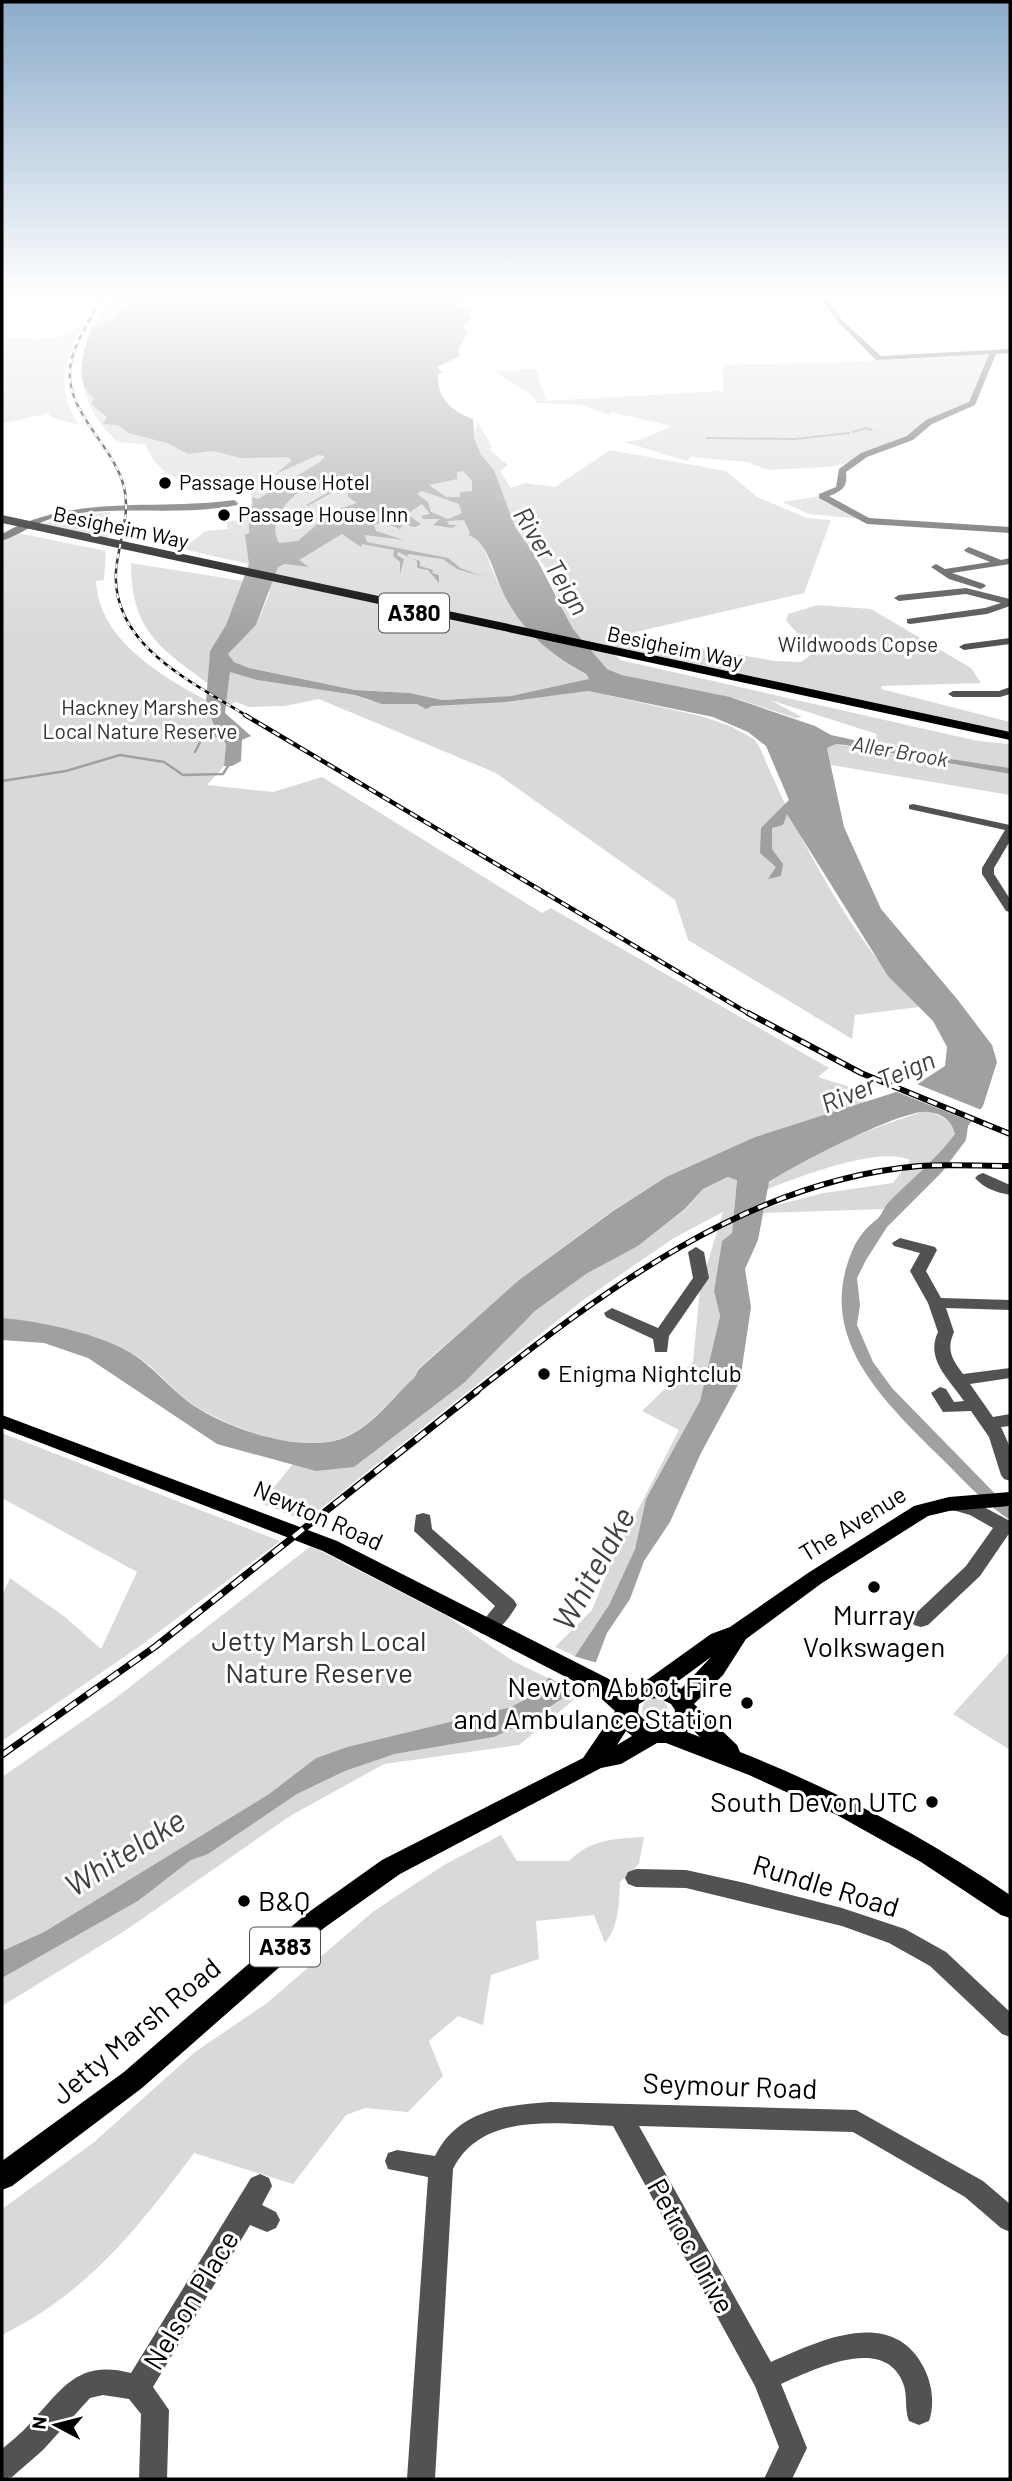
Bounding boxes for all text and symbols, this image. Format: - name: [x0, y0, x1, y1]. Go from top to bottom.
- place label: Passage House Hotel: [179, 469, 370, 494]
- marker: Passage House Hotel: [157, 475, 173, 491]
- street label: Besigheim Way: [51, 500, 192, 553]
- place label: Passage House Inn: [238, 501, 408, 526]
- water label: River Teign: [508, 501, 597, 620]
- marker: Passage House Inn: [216, 507, 232, 523]
- road number: A380: [379, 594, 449, 632]
- street label: Besigheim Way: [605, 620, 746, 673]
- park label: Wildwoods Copse: [778, 631, 938, 656]
- park label: Hackney Marshes Local Nature Reserve: [43, 694, 237, 743]
- water label: Aller Brook: [851, 730, 951, 771]
- water label: River Teign: [816, 1043, 939, 1118]
- place label: Enigma Nightclub: [558, 1358, 742, 1387]
- marker: Enigma Nightclub: [536, 1366, 552, 1382]
- street label: Newton Road: [250, 1473, 388, 1556]
- street label: The Avenue: [794, 1479, 911, 1567]
- water label: Whitelake: [543, 1500, 642, 1636]
- marker: Murray Volkswagen: [866, 1579, 882, 1595]
- place label: Murray Volkswagen: [803, 1597, 945, 1663]
- park label: Jetty Marsh Local Nature Reserve: [212, 1623, 426, 1689]
- place label: Newton Abbot Fire and Ambulance Station: [453, 1669, 733, 1735]
- marker: Newton Abbot Fire and Ambulance Station: [739, 1695, 755, 1711]
- place label: South Devon UTC: [710, 1784, 918, 1818]
- marker: South Devon UTC: [924, 1794, 940, 1810]
- water label: Whitelake: [57, 1799, 191, 1903]
- street label: Rundle Road: [749, 1847, 904, 1923]
- place label: B&Q: [258, 1883, 310, 1917]
- marker: B&Q: [236, 1893, 252, 1909]
- road number: A383: [250, 1928, 320, 1966]
- street label: Jetty Marsh Road: [44, 1950, 227, 2111]
- street label: Seymour Road: [642, 2065, 818, 2105]
- street label: Petroc Drive: [641, 2172, 743, 2319]
- street label: Nelson Place: [135, 2224, 245, 2375]
- north arrow: [21, 2390, 91, 2460]
- text: N: [26, 2415, 51, 2431]

